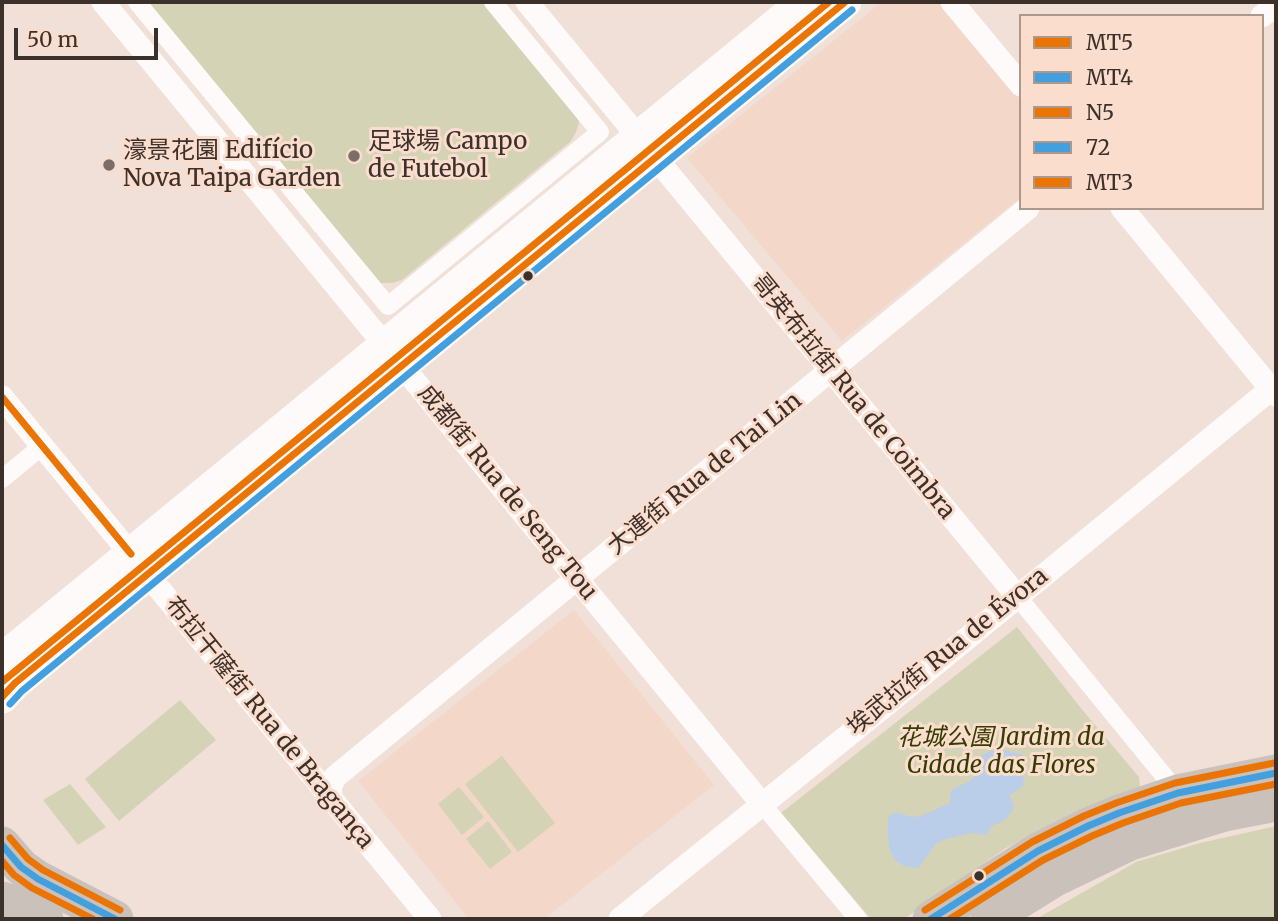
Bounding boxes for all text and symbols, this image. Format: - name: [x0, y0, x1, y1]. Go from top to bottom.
- scale bar: [18, 14, 161, 58]
- legend: [1019, 14, 1264, 210]
- text: 50 m: [27, 26, 78, 53]
- text: MT5: [1086, 29, 1133, 56]
- text: MT4: [1086, 64, 1133, 91]
- text: N5: [1086, 99, 1114, 126]
- place label: 足球場 Campo de Futebol: [368, 128, 527, 184]
- text: 72: [1086, 134, 1110, 161]
- place label: 濠景花園 Edifício Nova Taipa Garden: [123, 137, 341, 193]
- marker: 足球場 Campo de Futebol: [346, 148, 362, 164]
- marker: 濠景花園 Edifício Nova Taipa Garden: [101, 157, 117, 173]
- text: MT3: [1086, 169, 1133, 196]
- unlabelled marker: [521, 269, 535, 283]
- street label: 哥英布拉街 Rua de Coimbra: [745, 269, 961, 525]
- street label: 成都街 Rua de Seng Tou: [411, 380, 603, 606]
- street label: 大連街 Rua de Tai Lin: [602, 387, 808, 561]
- street label: 埃武拉街 Rua de Évora: [842, 562, 1054, 742]
- street label: 布拉干薩街 Rua de Bragança: [158, 591, 380, 855]
- park label: 花城公園 Jardim da Cidade das Flores: [897, 724, 1105, 780]
- unlabelled marker: [972, 869, 986, 883]

